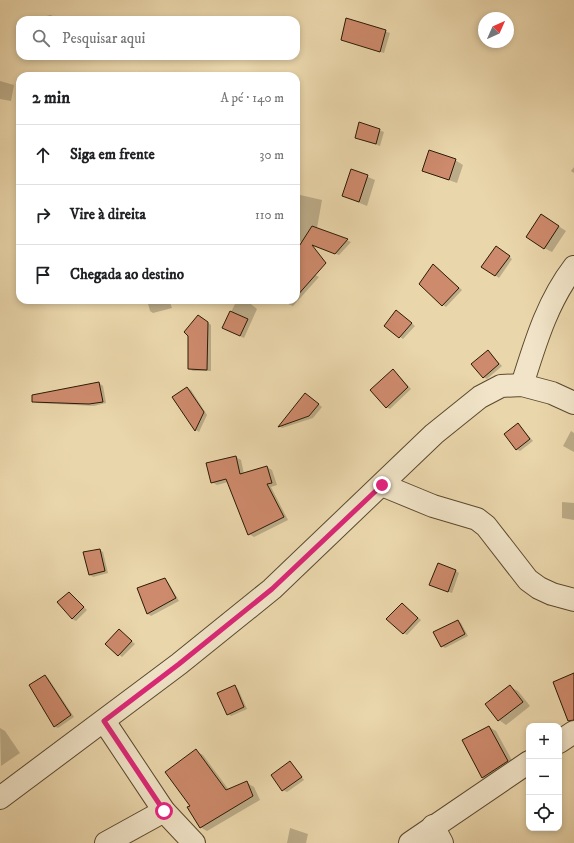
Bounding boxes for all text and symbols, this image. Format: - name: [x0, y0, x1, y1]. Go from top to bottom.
- north arrow: [478, 12, 514, 48]
- search box: [16, 16, 300, 60]
- icon: search: [30, 27, 52, 49]
- text: Pesquisar aqui: [62, 29, 145, 48]
- text: 2 min: [32, 87, 70, 109]
- text: A pé · 140 m: [221, 90, 284, 106]
- icon: ahead: [32, 144, 54, 166]
- text: Siga em frente: [70, 145, 155, 164]
- text: 30 m: [260, 147, 284, 163]
- icon: right: [32, 204, 54, 226]
- text: Vire à direita: [70, 205, 146, 224]
- text: 110 m: [255, 207, 284, 223]
- icon: arrive: [32, 264, 54, 286]
- text: Chegada ao destino: [70, 265, 184, 284]
- route end: [373, 476, 391, 494]
- map controls: [526, 723, 562, 831]
- button: +: [526, 723, 562, 759]
- button: −: [526, 759, 562, 795]
- button: locate: [526, 795, 562, 831]
- route start: [155, 802, 173, 820]

